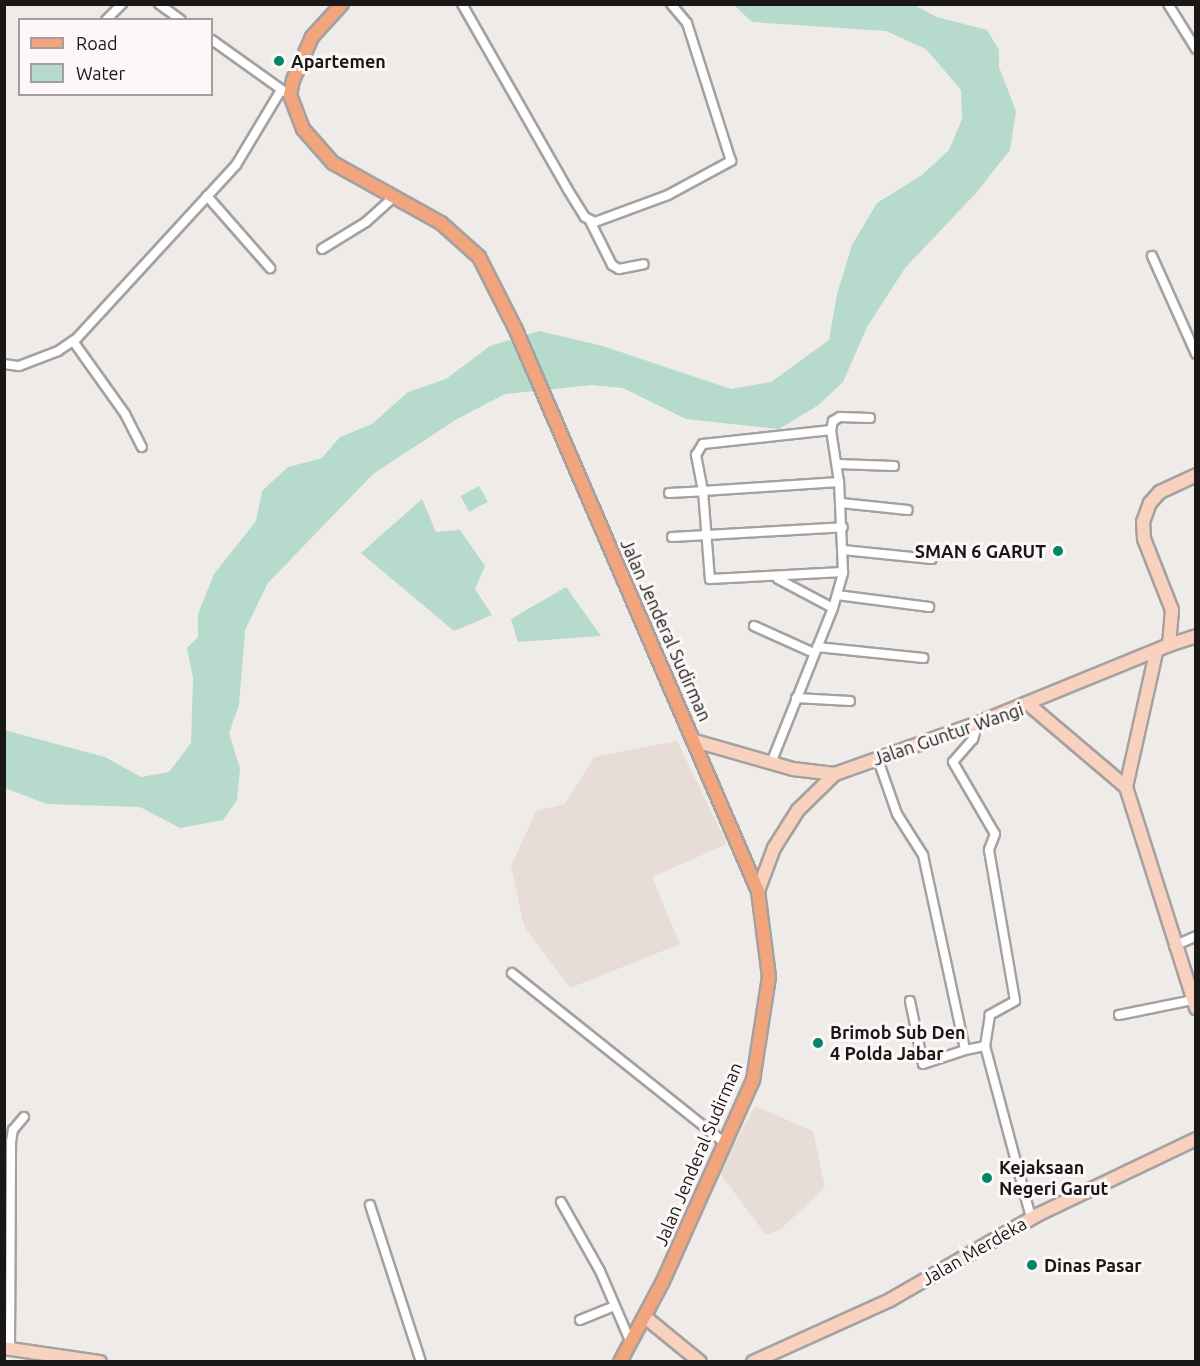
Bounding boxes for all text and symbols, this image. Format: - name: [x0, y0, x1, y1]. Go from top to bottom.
- legend: [18, 18, 213, 96]
- text: Road: [76, 33, 118, 53]
- place label: Apartemen: [291, 50, 386, 72]
- marker: Apartemen: [272, 54, 286, 68]
- text: Water: [76, 63, 125, 83]
- street label: Jalan Jenderal Sudirman: [616, 535, 716, 725]
- place label: SMAN 6 GARUT: [915, 540, 1046, 562]
- marker: SMAN 6 GARUT: [1051, 544, 1065, 558]
- street label: Jalan Guntur Wangi: [870, 698, 1026, 770]
- place label: Brimob Sub Den 4 Polda Jabar: [830, 1022, 966, 1064]
- marker: Brimob Sub Den 4 Polda Jabar: [811, 1036, 825, 1050]
- street label: Jalan Jenderal Sudirman: [649, 1059, 747, 1249]
- place label: Kejaksaan Negeri Garut: [999, 1157, 1108, 1200]
- marker: Kejaksaan Negeri Garut: [980, 1171, 994, 1185]
- street label: Jalan Merdeka: [918, 1212, 1030, 1290]
- place label: Dinas Pasar: [1044, 1254, 1142, 1276]
- marker: Dinas Pasar: [1025, 1258, 1039, 1272]

